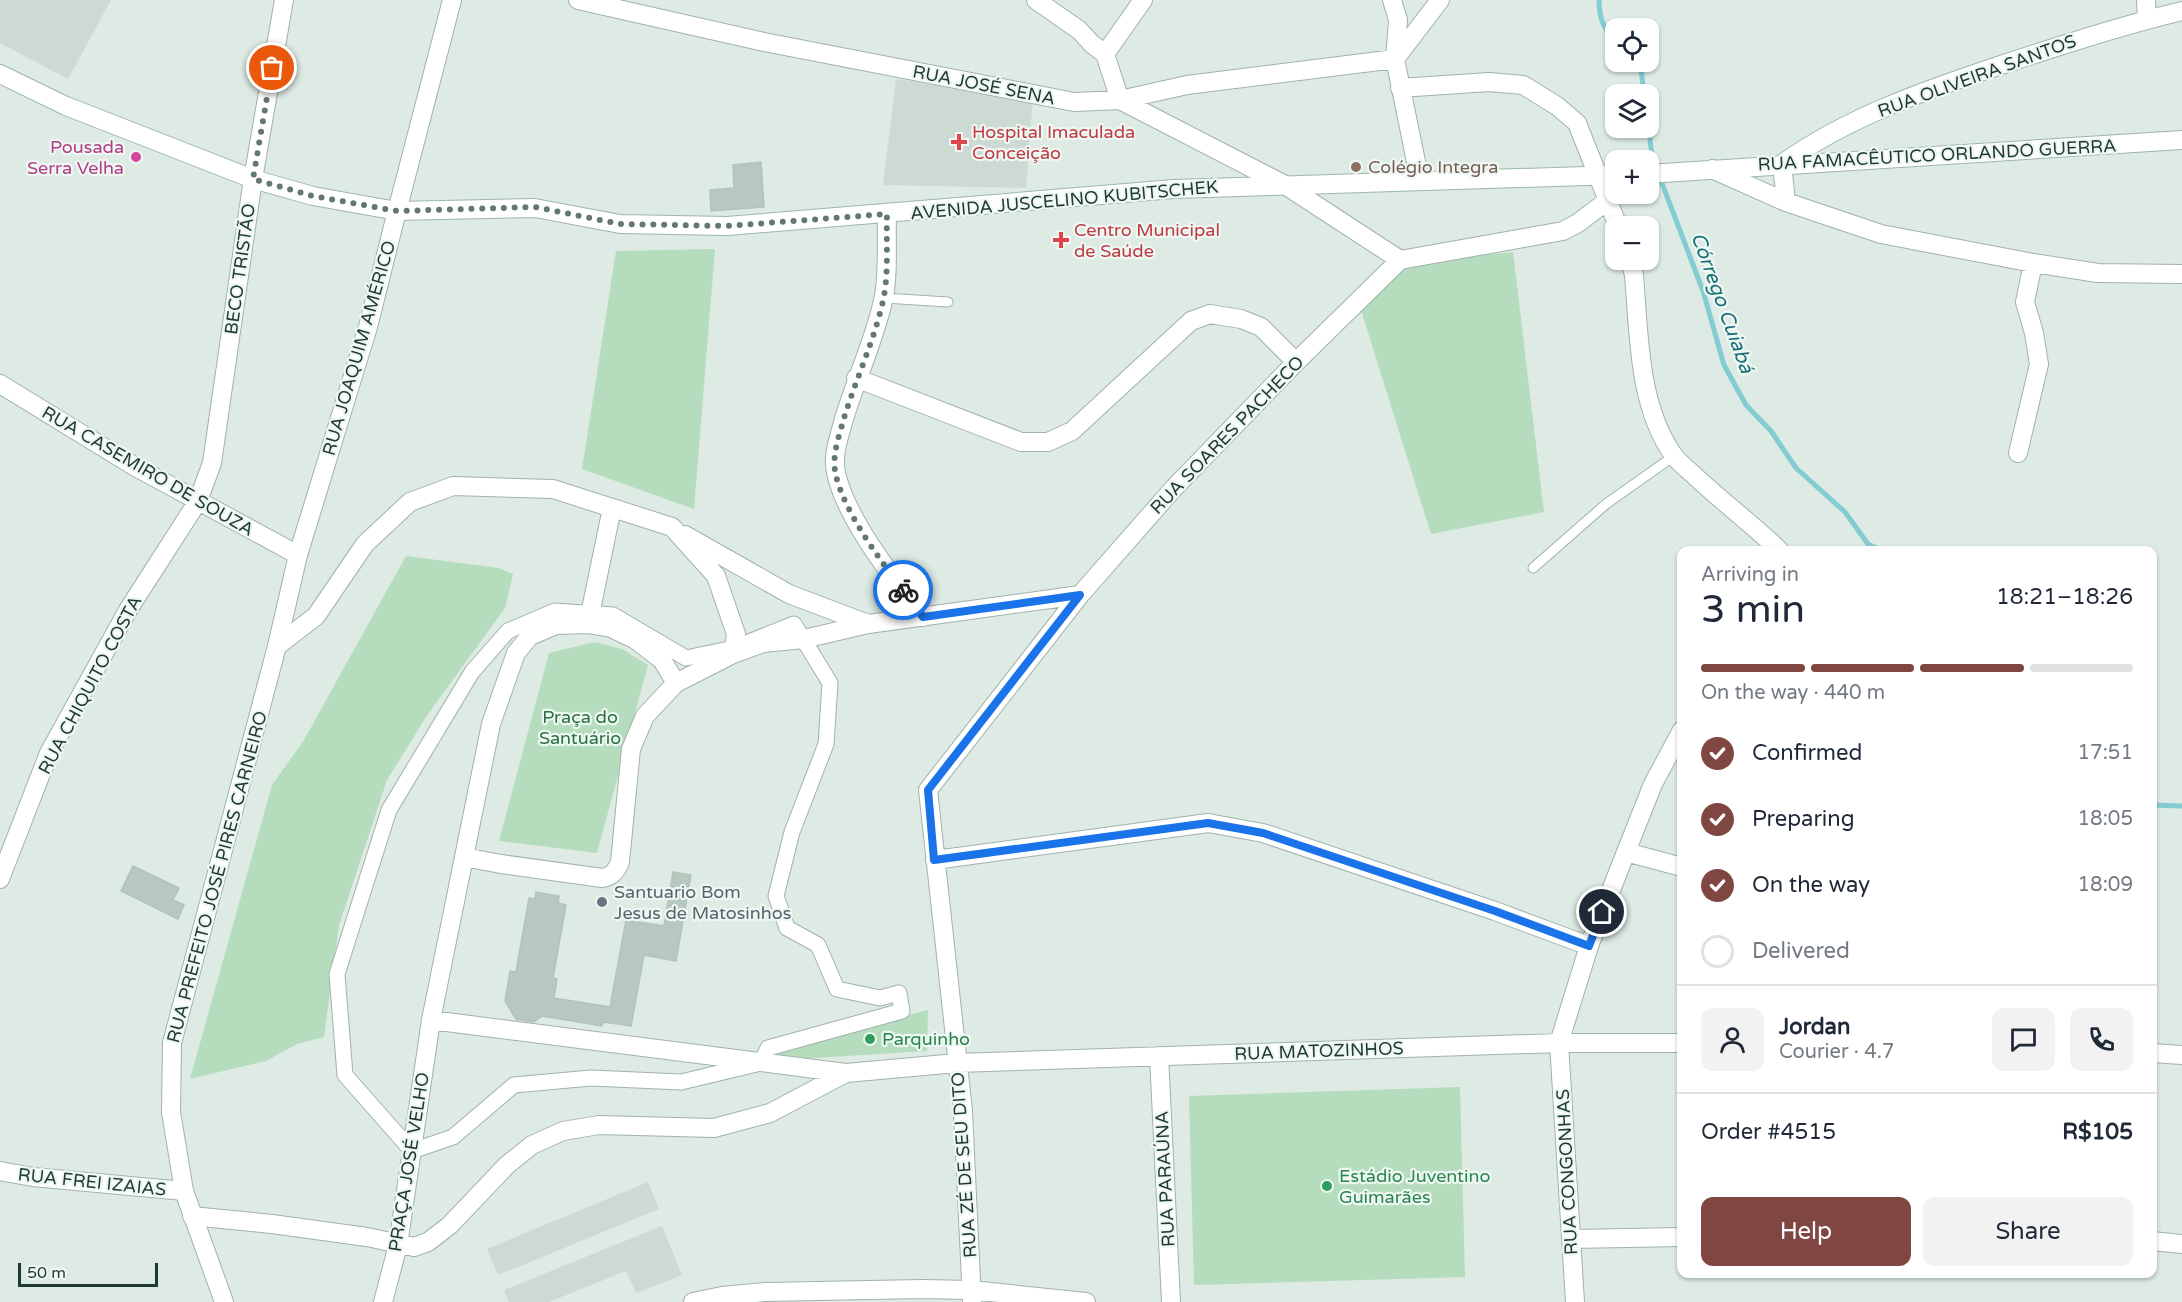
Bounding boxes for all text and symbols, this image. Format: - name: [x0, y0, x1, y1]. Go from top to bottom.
- map controls: [1605, 18, 1659, 270]
- button: locate: [1605, 18, 1659, 72]
- street label: RUA OLIVEIRA SANTOS: [1875, 30, 2079, 122]
- pin: [246, 42, 297, 93]
- icon: bag: [255, 51, 288, 84]
- street label: RUA JOSÉ SENA: [911, 60, 1057, 110]
- button: layers: [1605, 84, 1659, 138]
- place label: Hospital Imaculada Conceição: [972, 121, 1135, 164]
- marker: Hospital Imaculada Conceição: [950, 133, 968, 151]
- street label: RUA FAMACÊUTICO ORLANDO GUERRA: [1757, 135, 2117, 175]
- place label: Pousada Serra Velha: [27, 136, 124, 179]
- marker: Pousada Serra Velha: [129, 150, 143, 164]
- button: +: [1605, 150, 1659, 204]
- place label: Colégio Integra: [1368, 156, 1498, 178]
- marker: Colégio Integra: [1349, 160, 1363, 174]
- street label: AVENIDA JUSCELINO KUBITSCHEK: [909, 176, 1219, 224]
- street label: BECO TRISTÃO: [220, 202, 260, 336]
- button: −: [1605, 216, 1659, 270]
- place label: Centro Municipal de Saúde: [1074, 219, 1220, 262]
- water label: Córrego Cuiabá: [1685, 229, 1759, 377]
- marker: Centro Municipal de Saúde: [1052, 231, 1070, 249]
- street label: RUA JOAQUIM AMÉRICO: [318, 238, 400, 458]
- street label: RUA SOARES PACHECO: [1146, 351, 1308, 519]
- street label: RUA CASEMIRO DE SOUZA: [38, 401, 258, 541]
- courier: [873, 560, 933, 620]
- text: Arriving in: [1701, 563, 1799, 587]
- icon: bike: [887, 574, 920, 607]
- text: 18:21–18:26: [1996, 584, 2133, 610]
- text: 3 min: [1701, 586, 1805, 633]
- street label: RUA CHIQUITO COSTA: [34, 592, 146, 778]
- text: On the way · 440 m: [1701, 681, 1885, 705]
- park label: Praça do Santuário: [539, 706, 621, 749]
- street label: RUA PREFEITO JOSÉ PIRES CARNEIRO: [162, 709, 272, 1045]
- icon: check: [1701, 737, 1734, 770]
- text: Confirmed: [1752, 740, 1862, 766]
- text: 17:51: [2078, 741, 2133, 765]
- icon: check: [1701, 803, 1734, 836]
- text: Preparing: [1752, 806, 1855, 832]
- text: 18:05: [2078, 807, 2133, 831]
- icon: check: [1701, 869, 1734, 902]
- text: On the way: [1752, 872, 1870, 898]
- text: 18:09: [2078, 873, 2133, 897]
- place label: Santuario Bom Jesus de Matosinhos: [614, 881, 791, 924]
- pin: [1576, 886, 1627, 937]
- marker: Santuario Bom Jesus de Matosinhos: [595, 895, 609, 909]
- icon: home: [1585, 895, 1618, 928]
- text: Delivered: [1752, 938, 1850, 964]
- button: person: [1701, 1008, 1764, 1071]
- button: chat: [1992, 1008, 2055, 1071]
- button: phone: [2070, 1008, 2133, 1071]
- text: Jordan: [1779, 1014, 1850, 1040]
- place label: Parquinho: [882, 1028, 970, 1050]
- marker: Parquinho: [863, 1032, 877, 1046]
- street label: RUA MATOZINHOS: [1234, 1037, 1404, 1065]
- text: Courier · 4.7: [1779, 1040, 1894, 1064]
- street label: PRAÇA JOSÉ VELHO: [384, 1071, 434, 1253]
- street label: RUA ZÉ DE SEU DITO: [947, 1071, 981, 1259]
- street label: RUA CONGONHAS: [1552, 1088, 1582, 1256]
- street label: RUA PARAÚNA: [1150, 1110, 1180, 1248]
- text: Order #4515: [1701, 1119, 1836, 1145]
- text: R$105: [2062, 1119, 2133, 1145]
- street label: RUA FREI IZAIAS: [17, 1163, 167, 1201]
- place label: Estádio Juventino Guimarães: [1339, 1165, 1490, 1208]
- marker: Estádio Juventino Guimarães: [1320, 1179, 1334, 1193]
- button: Help: [1701, 1197, 1911, 1266]
- button: Share: [1923, 1197, 2133, 1266]
- scale bar: [18, 1260, 158, 1288]
- text: 50 m: [27, 1263, 66, 1283]

